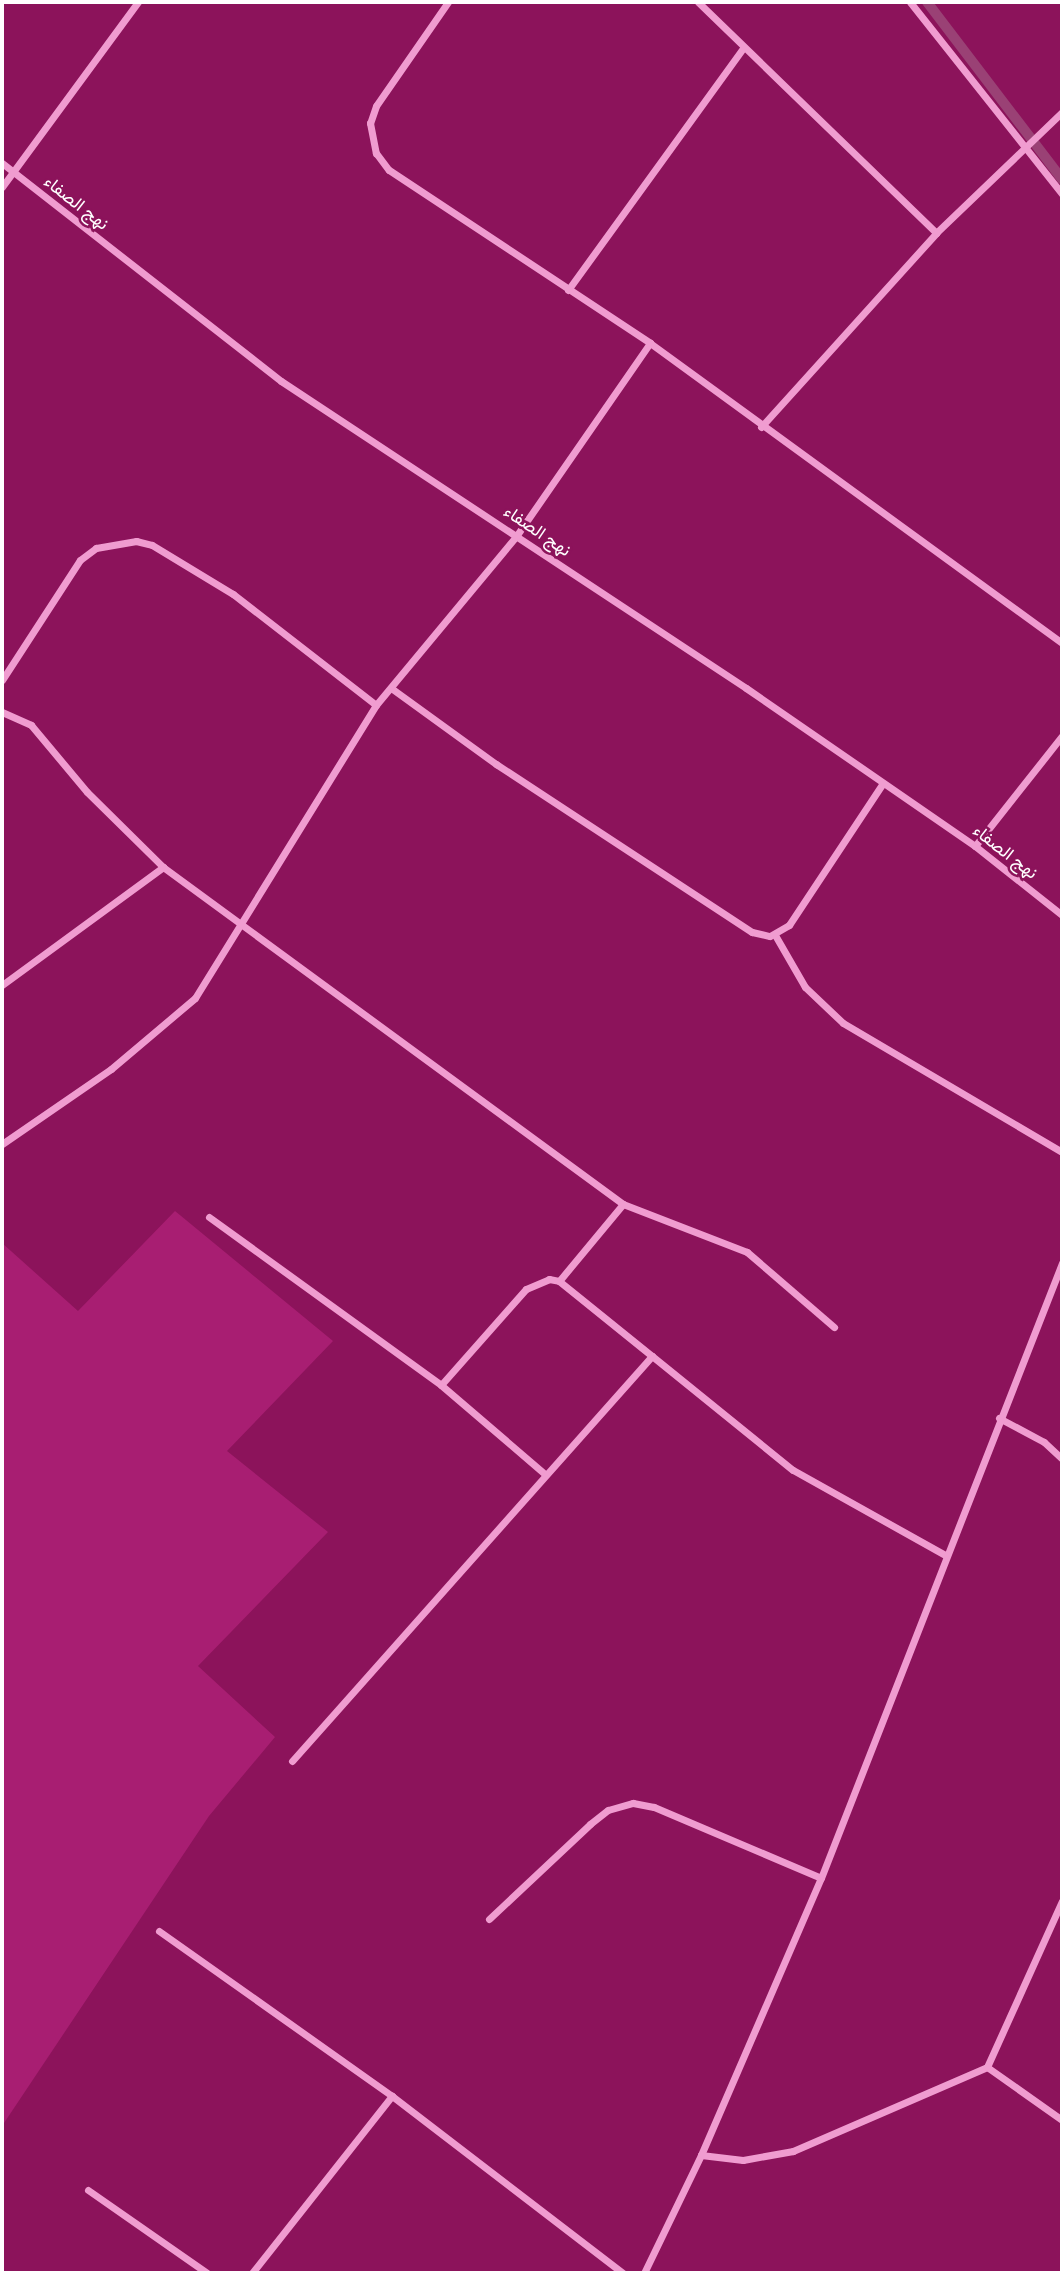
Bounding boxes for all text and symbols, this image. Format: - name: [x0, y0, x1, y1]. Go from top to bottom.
- street label: نهج الصفاء: [40, 170, 114, 234]
- street label: نهج الصفاء: [500, 500, 576, 560]
- street label: نهج الصفاء: [969, 819, 1043, 883]

